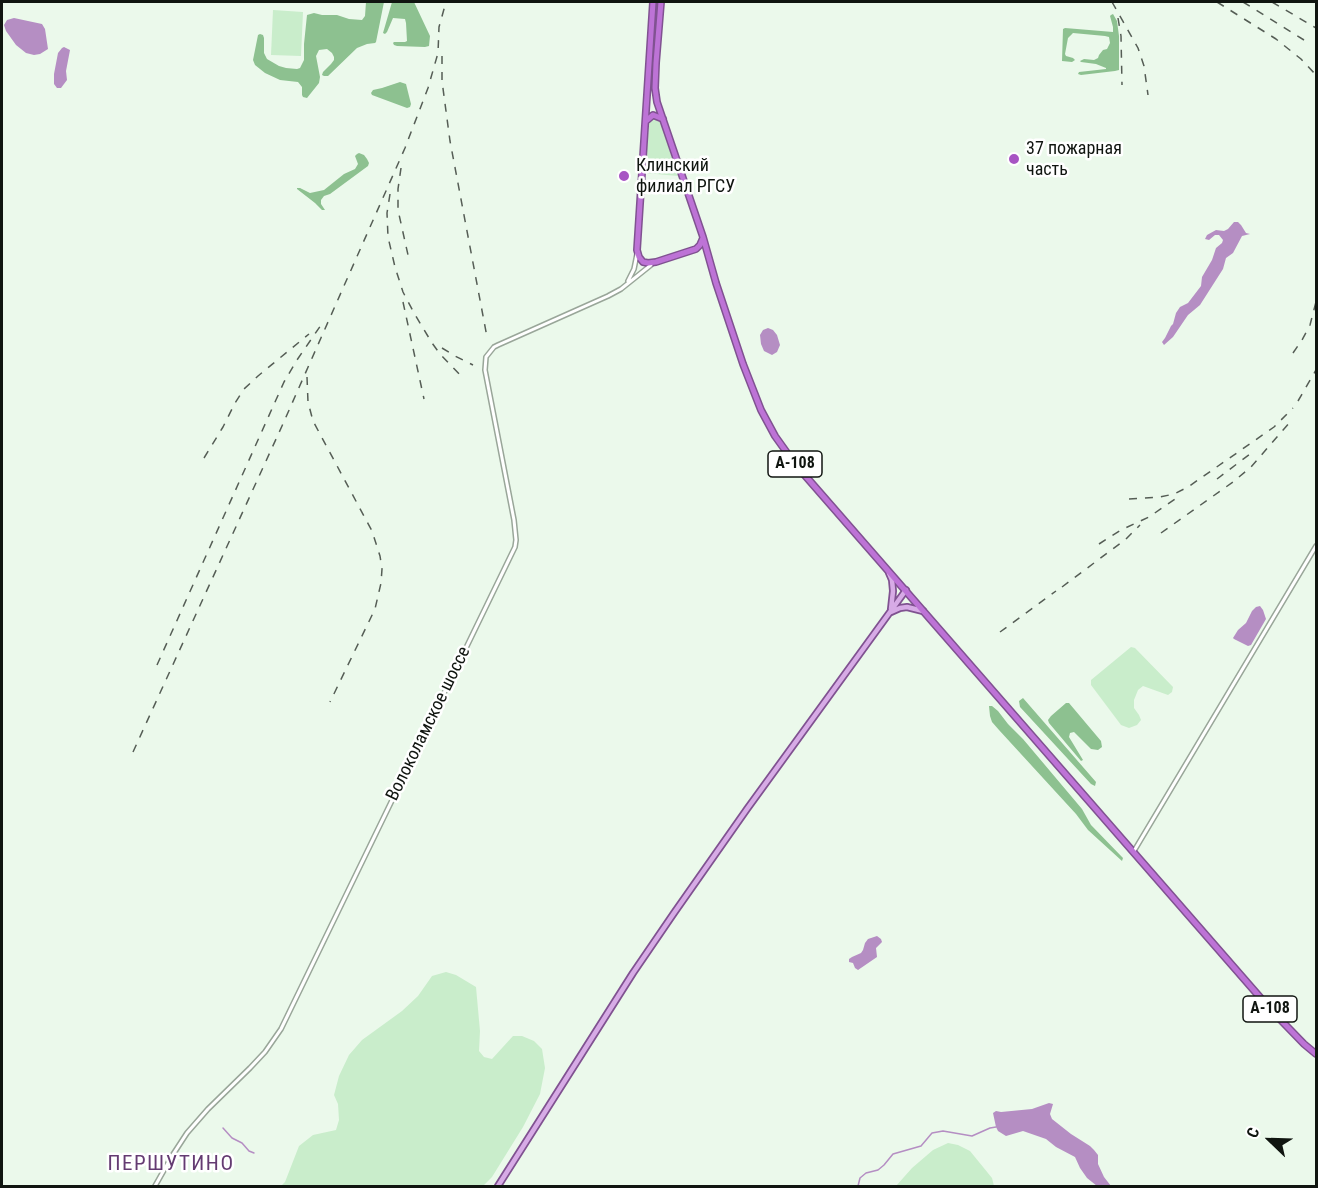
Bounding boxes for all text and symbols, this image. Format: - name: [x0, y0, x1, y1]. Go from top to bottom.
- place label: 37 пожарная часть: [1026, 138, 1122, 180]
- marker: 37 пожарная часть: [1007, 152, 1021, 166]
- place label: Клинский филиал РГСУ: [636, 155, 735, 198]
- marker: Клинский филиал РГСУ: [617, 169, 631, 183]
- road number: А-108: [768, 451, 822, 477]
- street label: Волоколамское шоссе: [382, 643, 476, 805]
- road number: А-108: [1243, 996, 1297, 1022]
- north arrow: [1240, 1110, 1300, 1170]
- text: С: [1242, 1125, 1263, 1141]
- district label: ПЕРШУТИНО: [107, 1152, 235, 1178]

